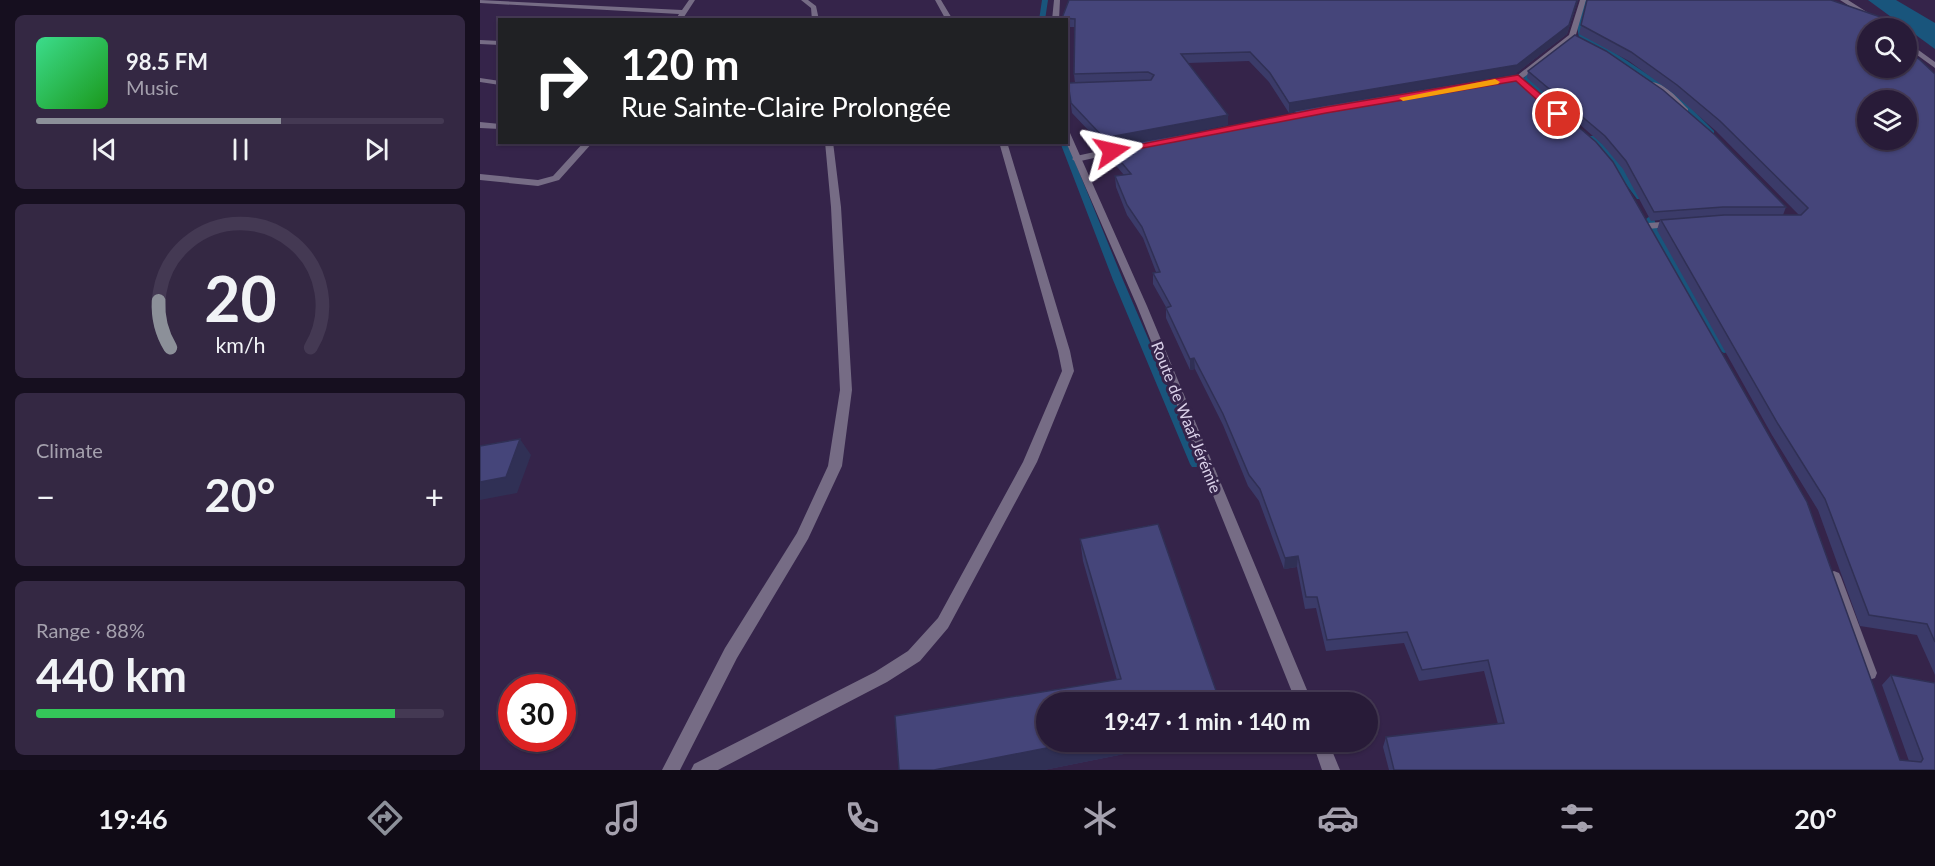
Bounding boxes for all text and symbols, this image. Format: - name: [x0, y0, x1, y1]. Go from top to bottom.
- map controls: [1857, 18, 1917, 150]
- button: search: [1857, 18, 1917, 78]
- text: 120 m: [621, 39, 739, 89]
- icon: right: [522, 42, 600, 120]
- text: 98.5 FM: [126, 48, 208, 75]
- text: Music: [126, 75, 179, 99]
- pin: [1532, 88, 1583, 139]
- text: Rue Sainte-Claire Prolongée: [621, 90, 951, 123]
- button: layers: [1857, 90, 1917, 150]
- icon: arrive: [1541, 97, 1574, 130]
- position arrow: [1080, 119, 1144, 183]
- icon: previous: [88, 133, 121, 166]
- icon: pause: [224, 133, 257, 166]
- icon: next: [360, 133, 393, 166]
- text: 20: [204, 260, 276, 335]
- text: km/h: [215, 332, 265, 358]
- street label: Route de Waaf Jérémie: [1148, 338, 1226, 496]
- text: Climate: [36, 438, 103, 462]
- text: 20°: [205, 468, 275, 522]
- text: −: [36, 476, 55, 516]
- text: +: [425, 476, 444, 516]
- text: Range · 88%: [36, 618, 145, 642]
- text: 440 km: [36, 648, 187, 702]
- speed limit sign: 30: [498, 674, 576, 752]
- text: 19:47 · 1 min · 140 m: [1104, 708, 1310, 735]
- icon: directions: [364, 797, 406, 839]
- icon: music: [602, 797, 644, 839]
- icon: phone: [841, 797, 883, 839]
- icon: climate: [1079, 797, 1121, 839]
- icon: car: [1317, 797, 1359, 839]
- icon: filters: [1556, 797, 1598, 839]
- text: 19:46: [98, 802, 168, 835]
- text: 20°: [1794, 802, 1837, 835]

